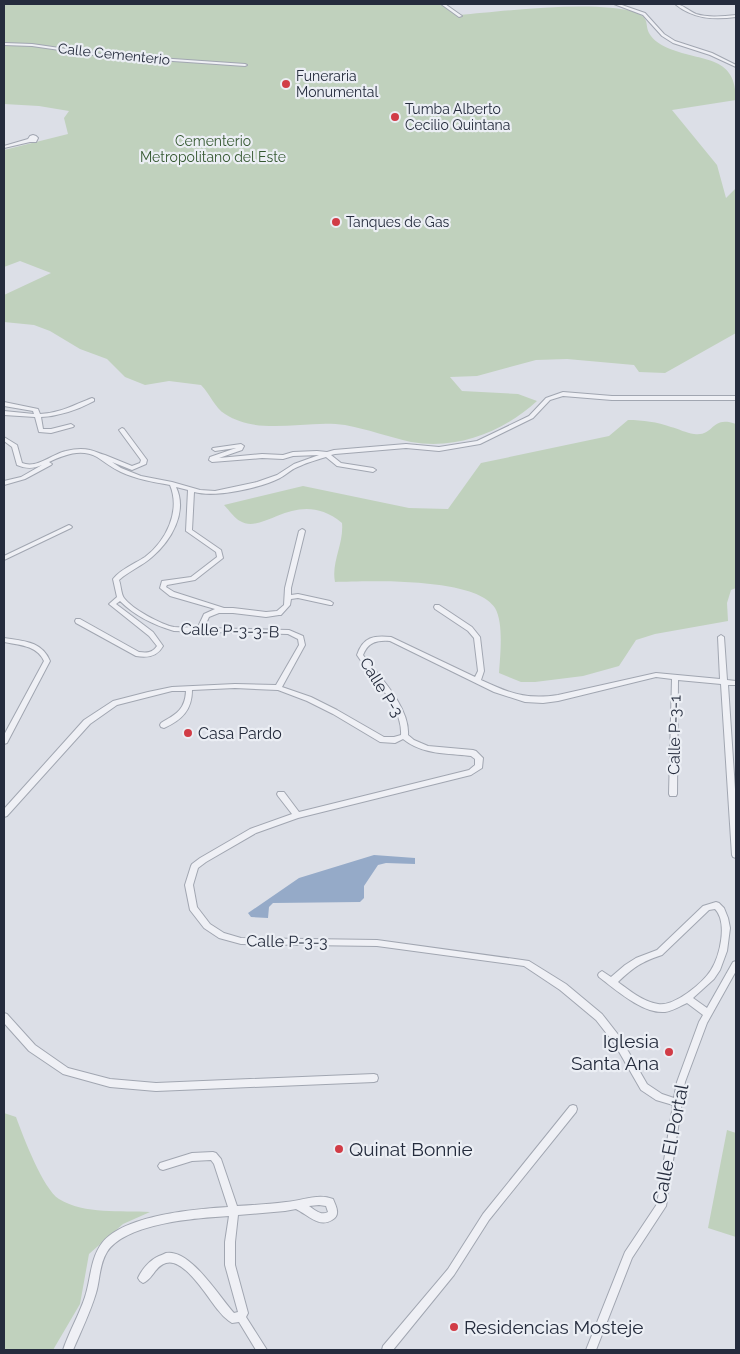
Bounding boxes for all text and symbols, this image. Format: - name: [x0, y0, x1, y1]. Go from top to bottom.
- street label: Calle Cementerio: [57, 40, 171, 68]
- place label: Funeraria Monumental: [296, 68, 378, 100]
- marker: Funeraria Monumental: [280, 78, 292, 90]
- place label: Tumba Alberto Cecilio Quintana: [405, 101, 510, 133]
- marker: Tumba Alberto Cecilio Quintana: [389, 111, 401, 123]
- park label: Cementerio Metropolitano del Este: [140, 133, 286, 165]
- place label: Tanques de Gas: [346, 214, 450, 230]
- marker: Tanques de Gas: [330, 216, 342, 228]
- street label: Calle P-3-3-B: [180, 619, 280, 642]
- street label: Calle P-3: [356, 654, 407, 720]
- street label: Calle P-3-1: [664, 695, 685, 775]
- place label: Casa Pardo: [198, 724, 282, 743]
- marker: Casa Pardo: [182, 727, 194, 739]
- street label: Calle P-3-3: [246, 931, 328, 952]
- place label: Iglesia Santa Ana: [571, 1030, 659, 1074]
- marker: Iglesia Santa Ana: [663, 1046, 675, 1058]
- street label: Calle El Portal: [648, 1081, 693, 1206]
- place label: Quinat Bonnie: [349, 1138, 473, 1160]
- marker: Quinat Bonnie: [333, 1143, 345, 1155]
- place label: Residencias Mosteje: [464, 1316, 643, 1338]
- marker: Residencias Mosteje: [448, 1321, 460, 1333]

